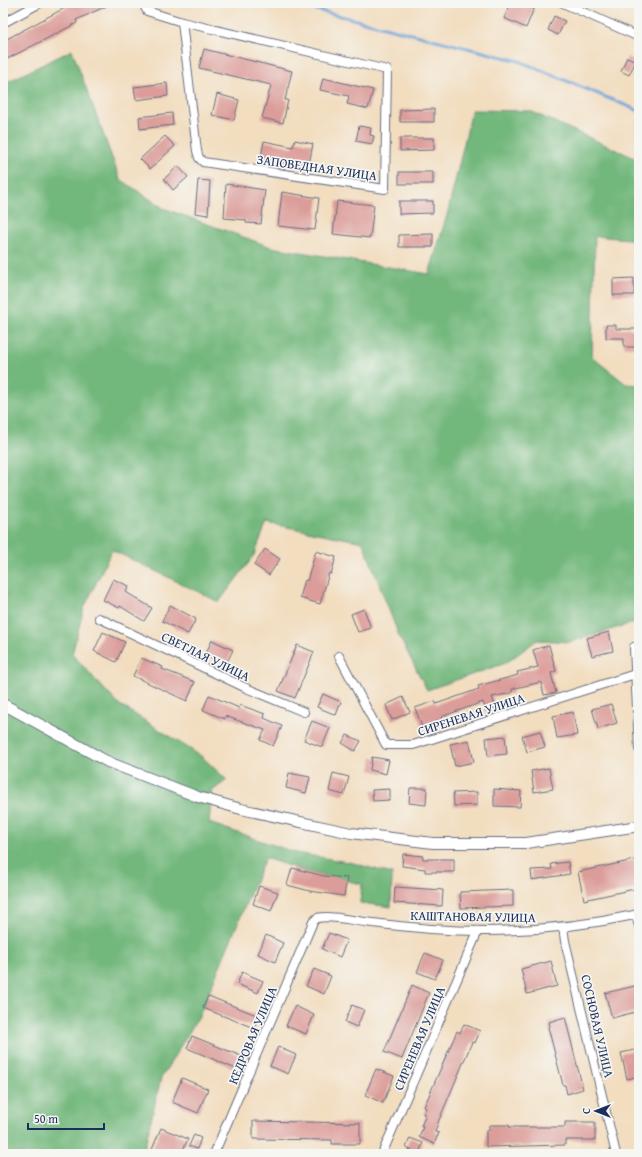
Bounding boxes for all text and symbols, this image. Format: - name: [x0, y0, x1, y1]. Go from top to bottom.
- street label: ЗАПОВЕДНАЯ УЛИЦА: [256, 150, 378, 185]
- street label: СВЕТЛАЯ УЛИЦА: [158, 627, 253, 686]
- street label: СИРЕНЕВАЯ УЛИЦА: [415, 688, 527, 741]
- street label: КАШТАНОВАЯ УЛИЦА: [410, 906, 536, 927]
- street label: СОСНОВАЯ УЛИЦА: [576, 973, 619, 1080]
- street label: КЕДРОВАЯ УЛИЦА: [223, 983, 282, 1087]
- street label: СИРЕНЕВАЯ УЛИЦА: [389, 983, 450, 1093]
- north arrow: [576, 1091, 616, 1131]
- scale bar: [28, 1105, 104, 1131]
- text: С: [578, 1108, 594, 1114]
- text: 50 m: [34, 1110, 58, 1127]

